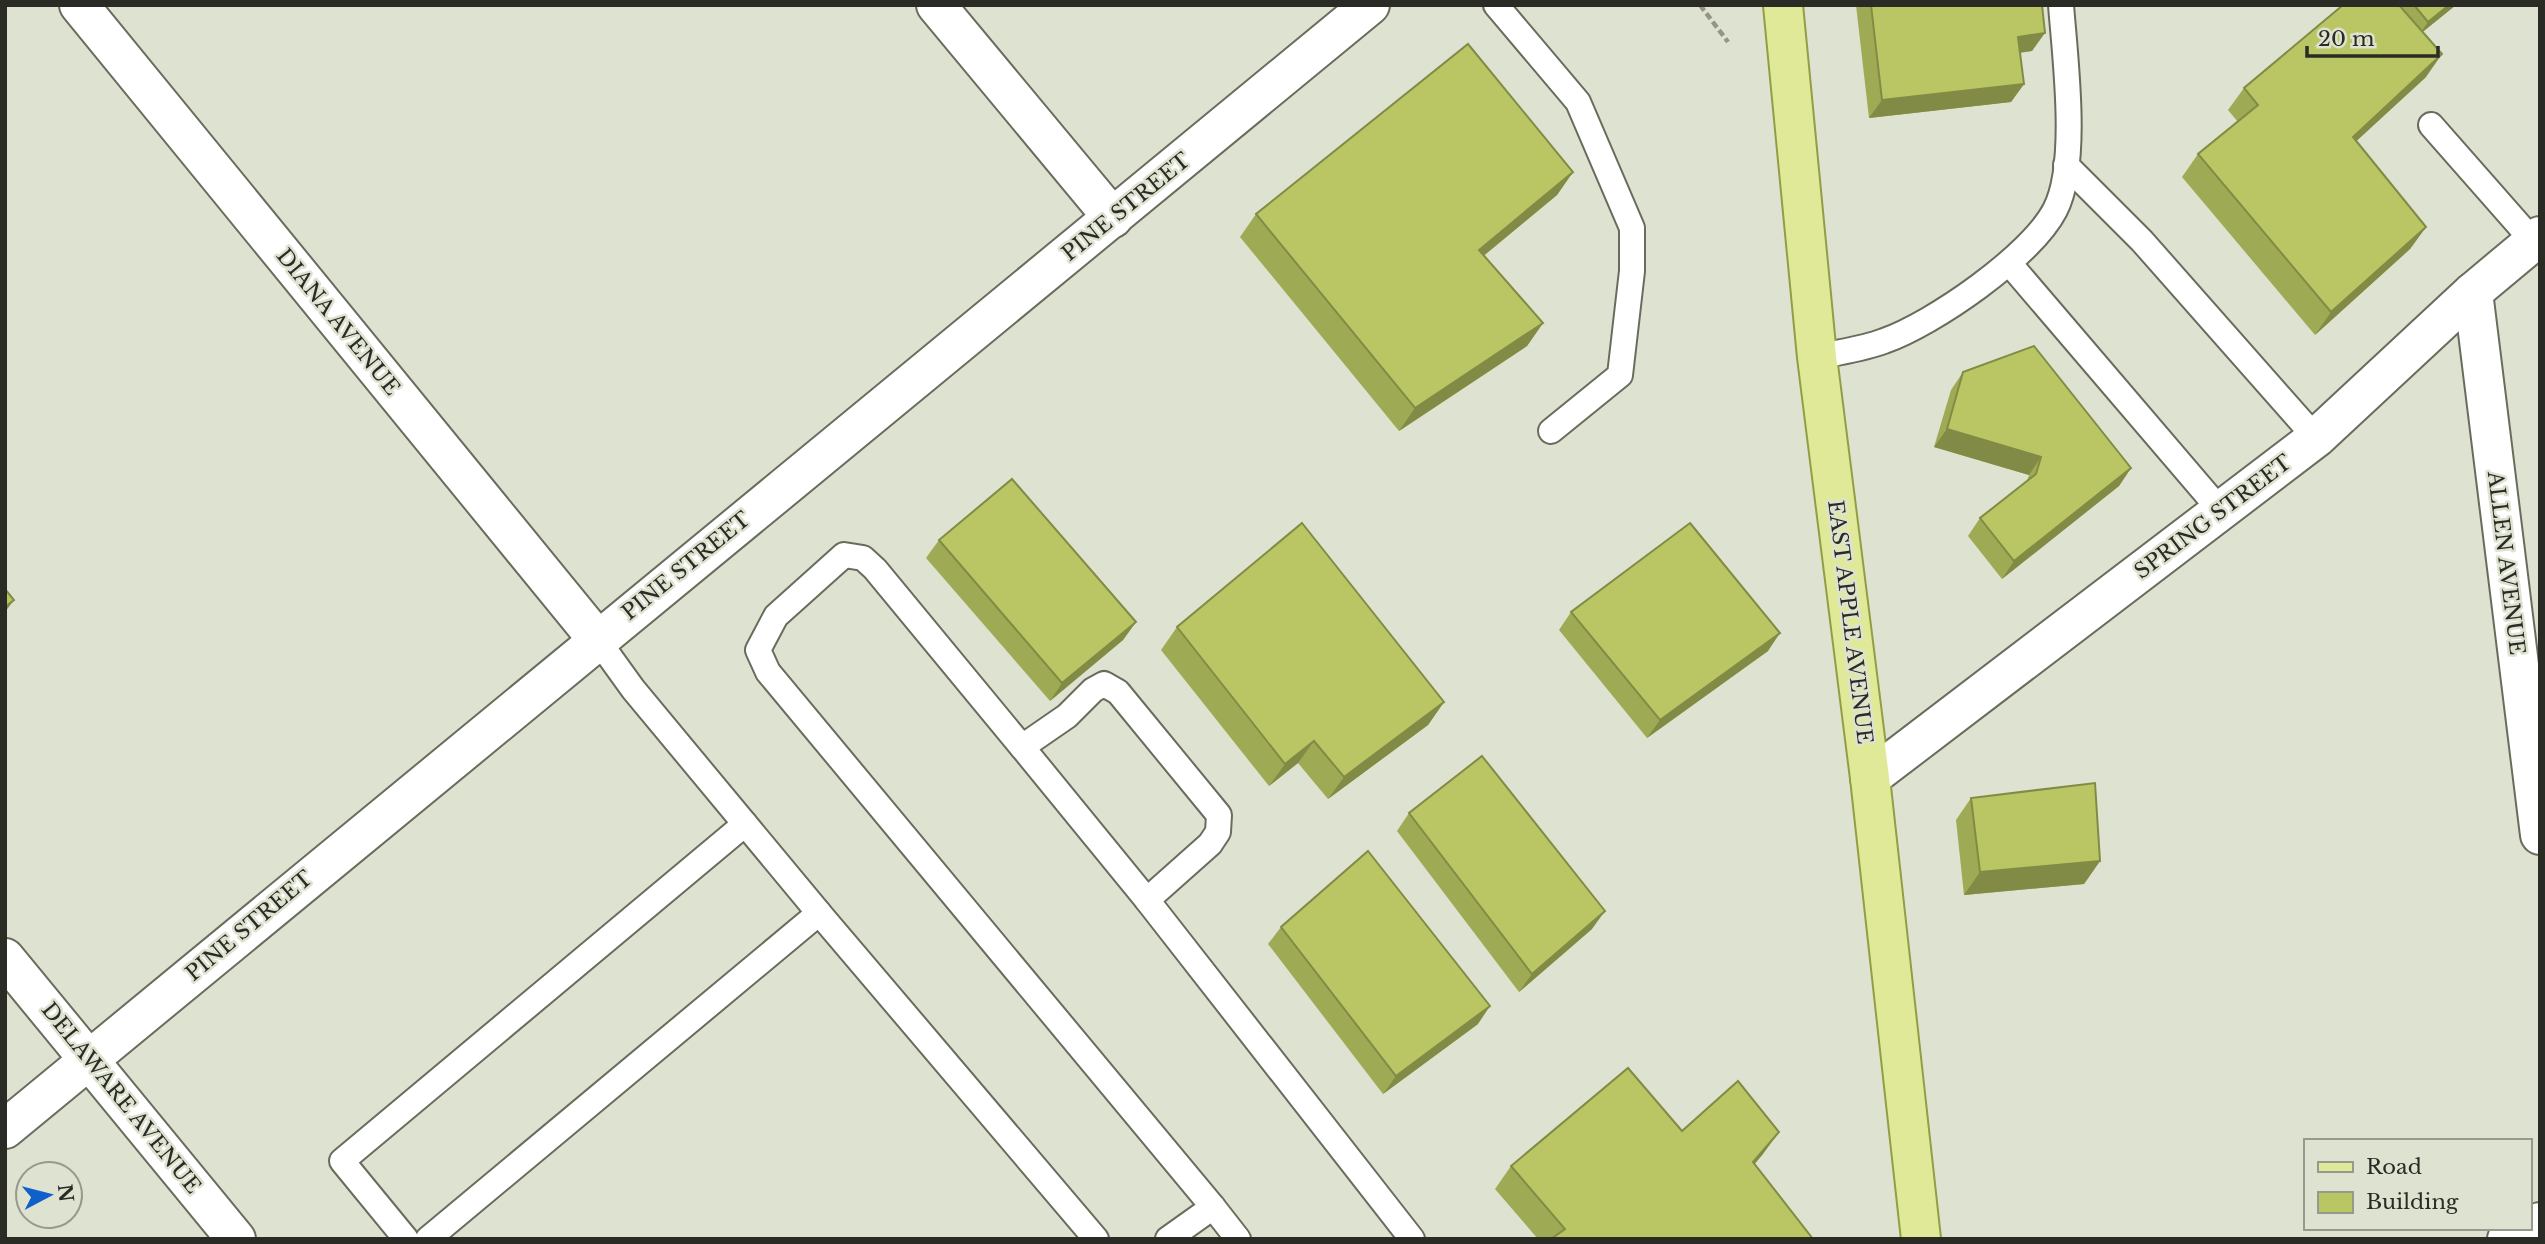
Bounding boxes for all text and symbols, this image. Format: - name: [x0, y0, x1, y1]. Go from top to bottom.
- scale bar: [2307, 14, 2438, 58]
- text: 20 m: [2318, 26, 2375, 52]
- street label: PINE STREET: [1057, 147, 1195, 267]
- street label: DIANA AVENUE: [271, 243, 405, 401]
- street label: SPRING STREET: [2129, 449, 2297, 585]
- street label: ALLEN AVENUE: [2482, 469, 2530, 656]
- street label: EAST APPLE AVENUE: [1822, 499, 1878, 745]
- street label: PINE STREET: [617, 506, 755, 626]
- street label: PINE STREET: [180, 865, 318, 987]
- street label: DELAWARE AVENUE: [36, 997, 206, 1199]
- legend: [2304, 1139, 2531, 1230]
- text: Road: [2366, 1154, 2422, 1180]
- north arrow: [14, 1160, 84, 1230]
- text: Building: [2366, 1189, 2459, 1215]

